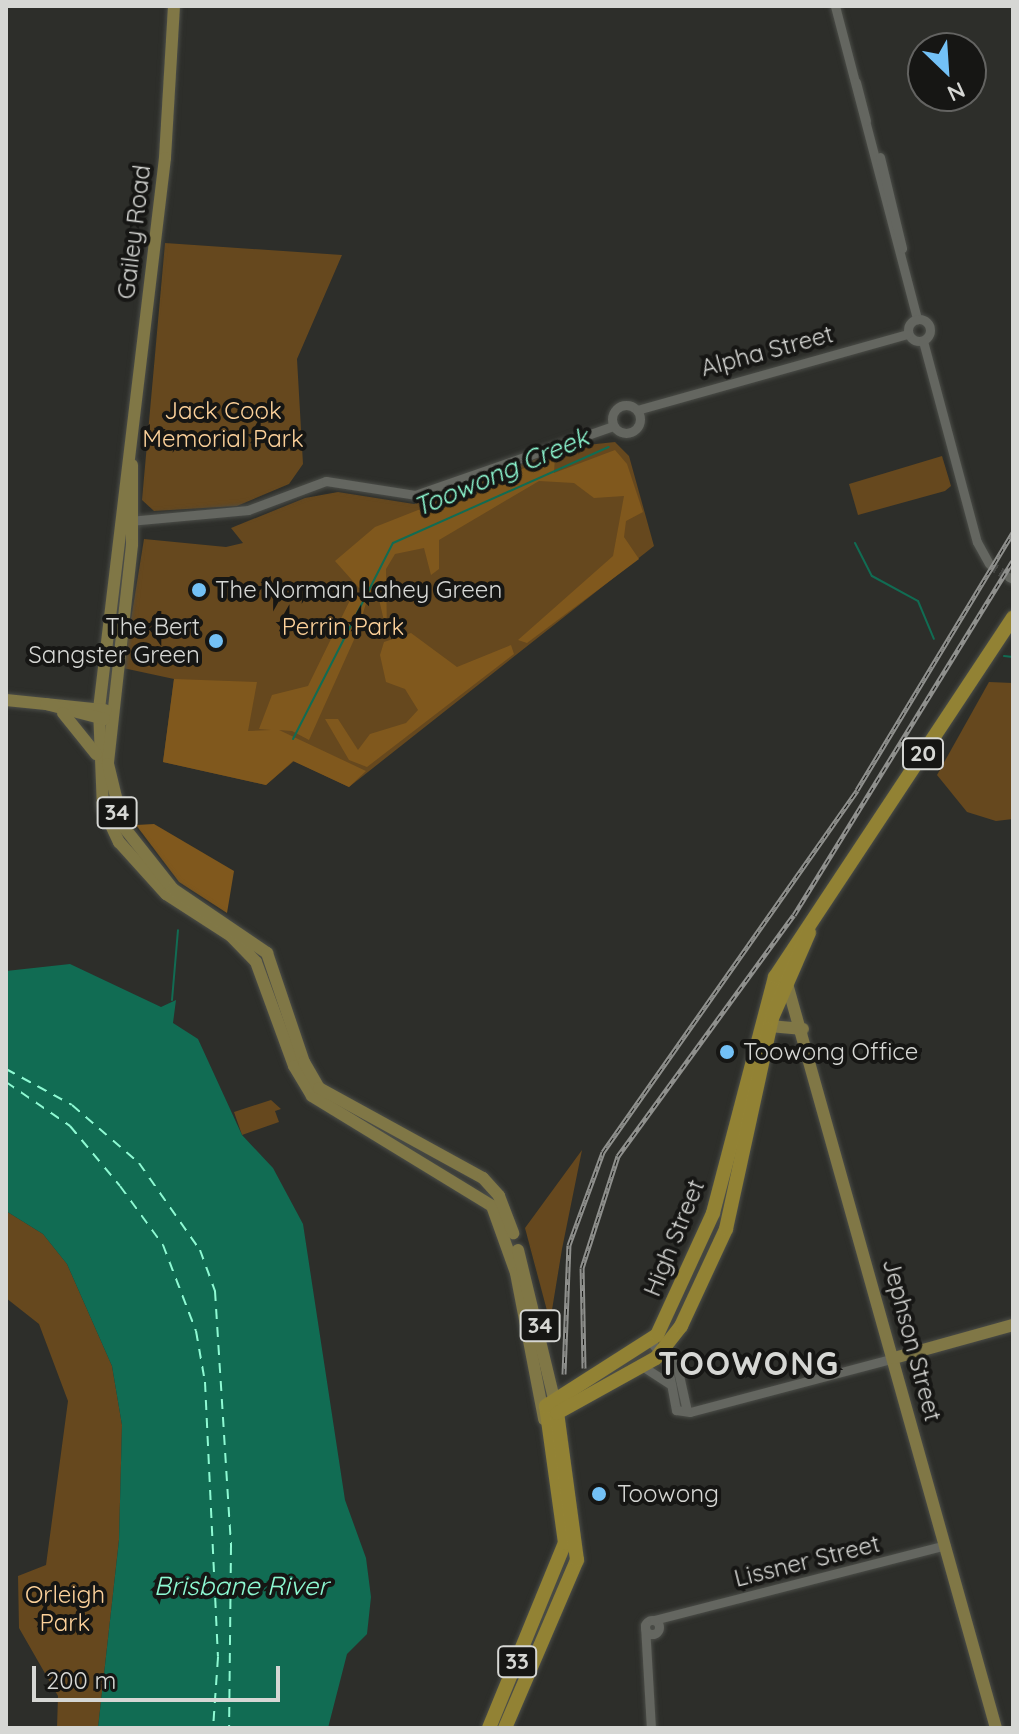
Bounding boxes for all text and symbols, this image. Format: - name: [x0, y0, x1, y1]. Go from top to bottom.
- north arrow: [907, 32, 987, 112]
- text: N: [943, 76, 970, 108]
- street label: Gailey Road: [111, 163, 157, 301]
- street label: Alpha Street: [698, 320, 836, 382]
- park label: Jack Cook Memorial Park: [142, 397, 304, 453]
- water label: Toowong Creek: [409, 421, 593, 523]
- place label: The Norman Lahey Green: [215, 576, 502, 604]
- marker: The Norman Lahey Green: [190, 581, 208, 599]
- place label: The Bert Sangster Green: [28, 613, 200, 669]
- park label: Perrin Park: [282, 613, 404, 641]
- marker: The Bert Sangster Green: [207, 632, 225, 650]
- road number: 20: [901, 736, 945, 772]
- road number: 34: [95, 795, 139, 831]
- place label: Toowong Office: [743, 1038, 918, 1066]
- marker: Toowong Office: [718, 1043, 736, 1061]
- street label: High Street: [638, 1176, 710, 1300]
- street label: Jephson Street: [876, 1256, 948, 1424]
- road number: 34: [518, 1308, 562, 1344]
- district label: TOOWONG: [658, 1344, 840, 1382]
- place label: Toowong: [617, 1480, 719, 1508]
- marker: Toowong: [588, 1483, 610, 1505]
- street label: Lissner Street: [731, 1529, 883, 1593]
- water label: Brisbane River: [154, 1570, 328, 1602]
- park label: Orleigh Park: [25, 1581, 105, 1637]
- road number: 33: [497, 1644, 537, 1680]
- scale bar: [36, 1650, 284, 1700]
- text: 200 m: [46, 1665, 116, 1695]

